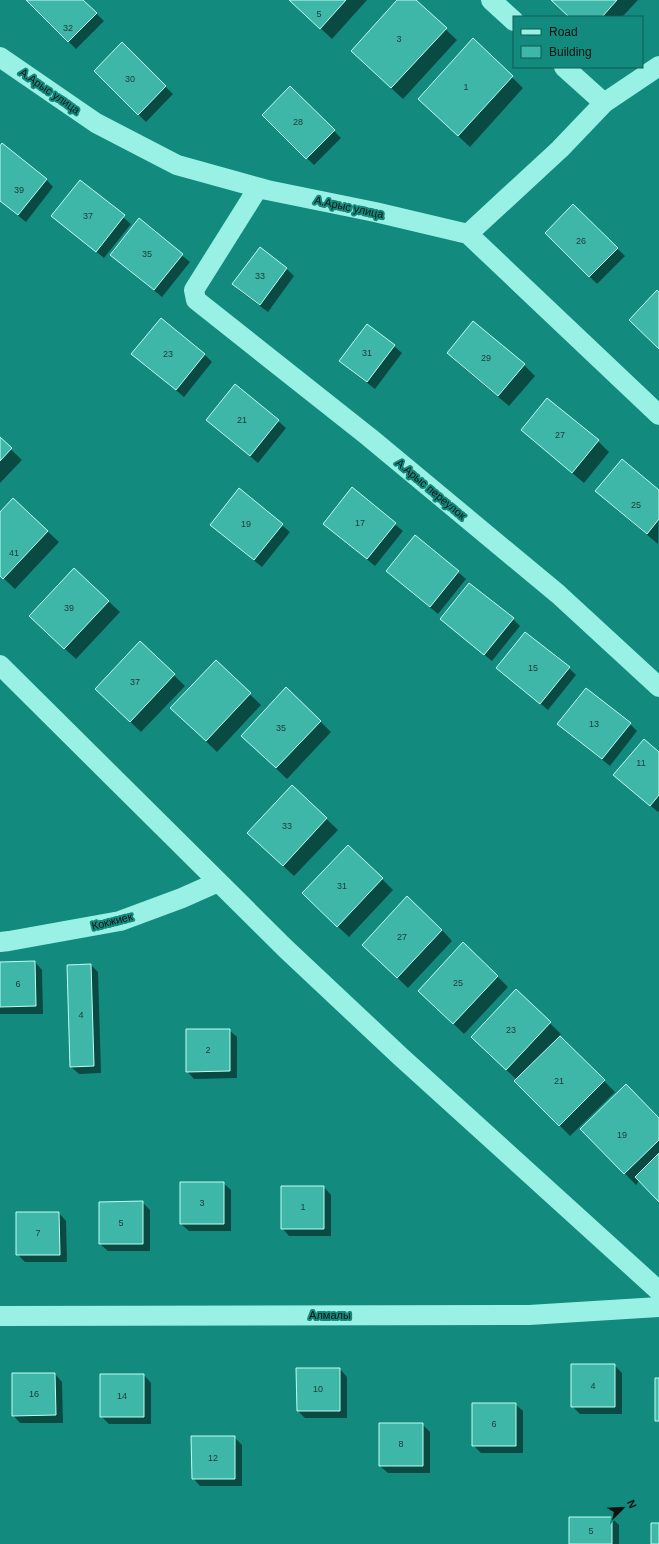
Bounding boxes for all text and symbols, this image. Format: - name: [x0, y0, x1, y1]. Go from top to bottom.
- house number: 5: [316, 9, 322, 19]
- legend: [513, 16, 643, 68]
- house number: 32: [63, 23, 73, 33]
- text: Road: [549, 25, 578, 39]
- house number: 3: [396, 34, 402, 44]
- text: Building: [549, 45, 592, 59]
- street label: А.Арыс улица: [18, 66, 83, 117]
- house number: 30: [125, 74, 135, 84]
- house number: 1: [463, 82, 469, 92]
- house number: 28: [293, 117, 303, 127]
- house number: 39: [14, 185, 24, 195]
- street label: А.Арыс улица: [313, 194, 386, 220]
- house number: 37: [83, 211, 93, 221]
- house number: 26: [576, 236, 586, 246]
- house number: 35: [142, 249, 152, 259]
- house number: 33: [255, 271, 265, 281]
- house number: 31: [362, 348, 372, 358]
- house number: 23: [163, 349, 173, 359]
- house number: 29: [481, 353, 491, 363]
- house number: 21: [237, 415, 247, 425]
- house number: 27: [555, 430, 565, 440]
- street label: А.Арыс переулок: [394, 456, 468, 522]
- house number: 25: [631, 500, 641, 510]
- house number: 17: [355, 518, 365, 528]
- house number: 19: [241, 519, 251, 529]
- house number: 41: [9, 548, 19, 558]
- house number: 39: [64, 603, 74, 613]
- house number: 15: [528, 663, 538, 673]
- house number: 37: [130, 677, 140, 687]
- house number: 13: [589, 719, 599, 729]
- house number: 35: [276, 723, 286, 733]
- house number: 11: [636, 758, 646, 768]
- house number: 33: [282, 821, 292, 831]
- house number: 31: [337, 881, 347, 891]
- street label: Кокжиек: [90, 910, 134, 932]
- house number: 27: [397, 932, 407, 942]
- house number: 25: [453, 978, 463, 988]
- house number: 6: [15, 979, 21, 989]
- house number: 4: [78, 1010, 84, 1020]
- house number: 23: [506, 1025, 516, 1035]
- house number: 2: [205, 1045, 211, 1055]
- house number: 21: [554, 1076, 564, 1086]
- house number: 19: [617, 1130, 627, 1140]
- house number: 3: [199, 1198, 205, 1208]
- house number: 1: [300, 1202, 306, 1212]
- house number: 5: [118, 1218, 124, 1228]
- house number: 7: [35, 1228, 41, 1238]
- street label: Алмалы: [309, 1309, 351, 1321]
- house number: 4: [590, 1381, 596, 1391]
- house number: 10: [313, 1384, 323, 1394]
- house number: 16: [29, 1389, 39, 1399]
- house number: 14: [117, 1391, 127, 1401]
- house number: 6: [491, 1419, 497, 1429]
- house number: 8: [398, 1439, 404, 1449]
- house number: 12: [208, 1453, 218, 1463]
- north arrow: [603, 1488, 643, 1528]
- text: N: [625, 1498, 639, 1510]
- house number: 5: [588, 1526, 594, 1536]

